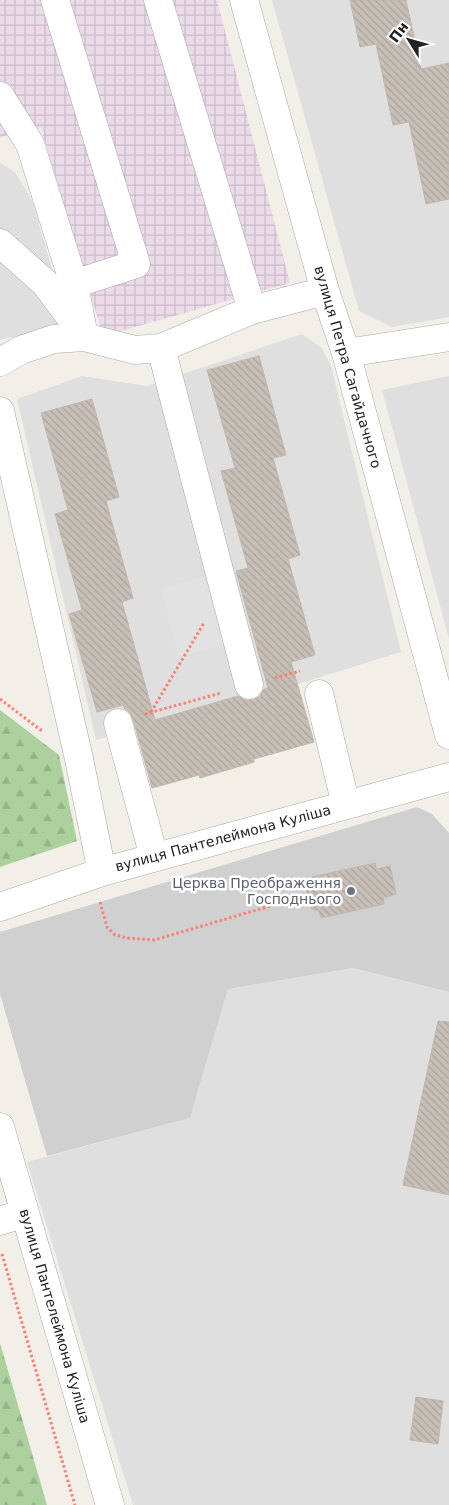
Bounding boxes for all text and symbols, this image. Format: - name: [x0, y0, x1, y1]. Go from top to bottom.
- north arrow: [384, 15, 434, 65]
- text: Пн: [386, 19, 411, 46]
- street label: вулиця Петра Сагайдачного: [311, 264, 385, 470]
- street label: вулиця Пантелеймона Куліша: [114, 801, 332, 875]
- place label: Церква Преображення Господнього: [172, 875, 341, 907]
- marker: Церква Преображення Господнього: [345, 885, 357, 897]
- street label: вулиця Пантелеймона Куліша: [17, 1207, 93, 1425]

